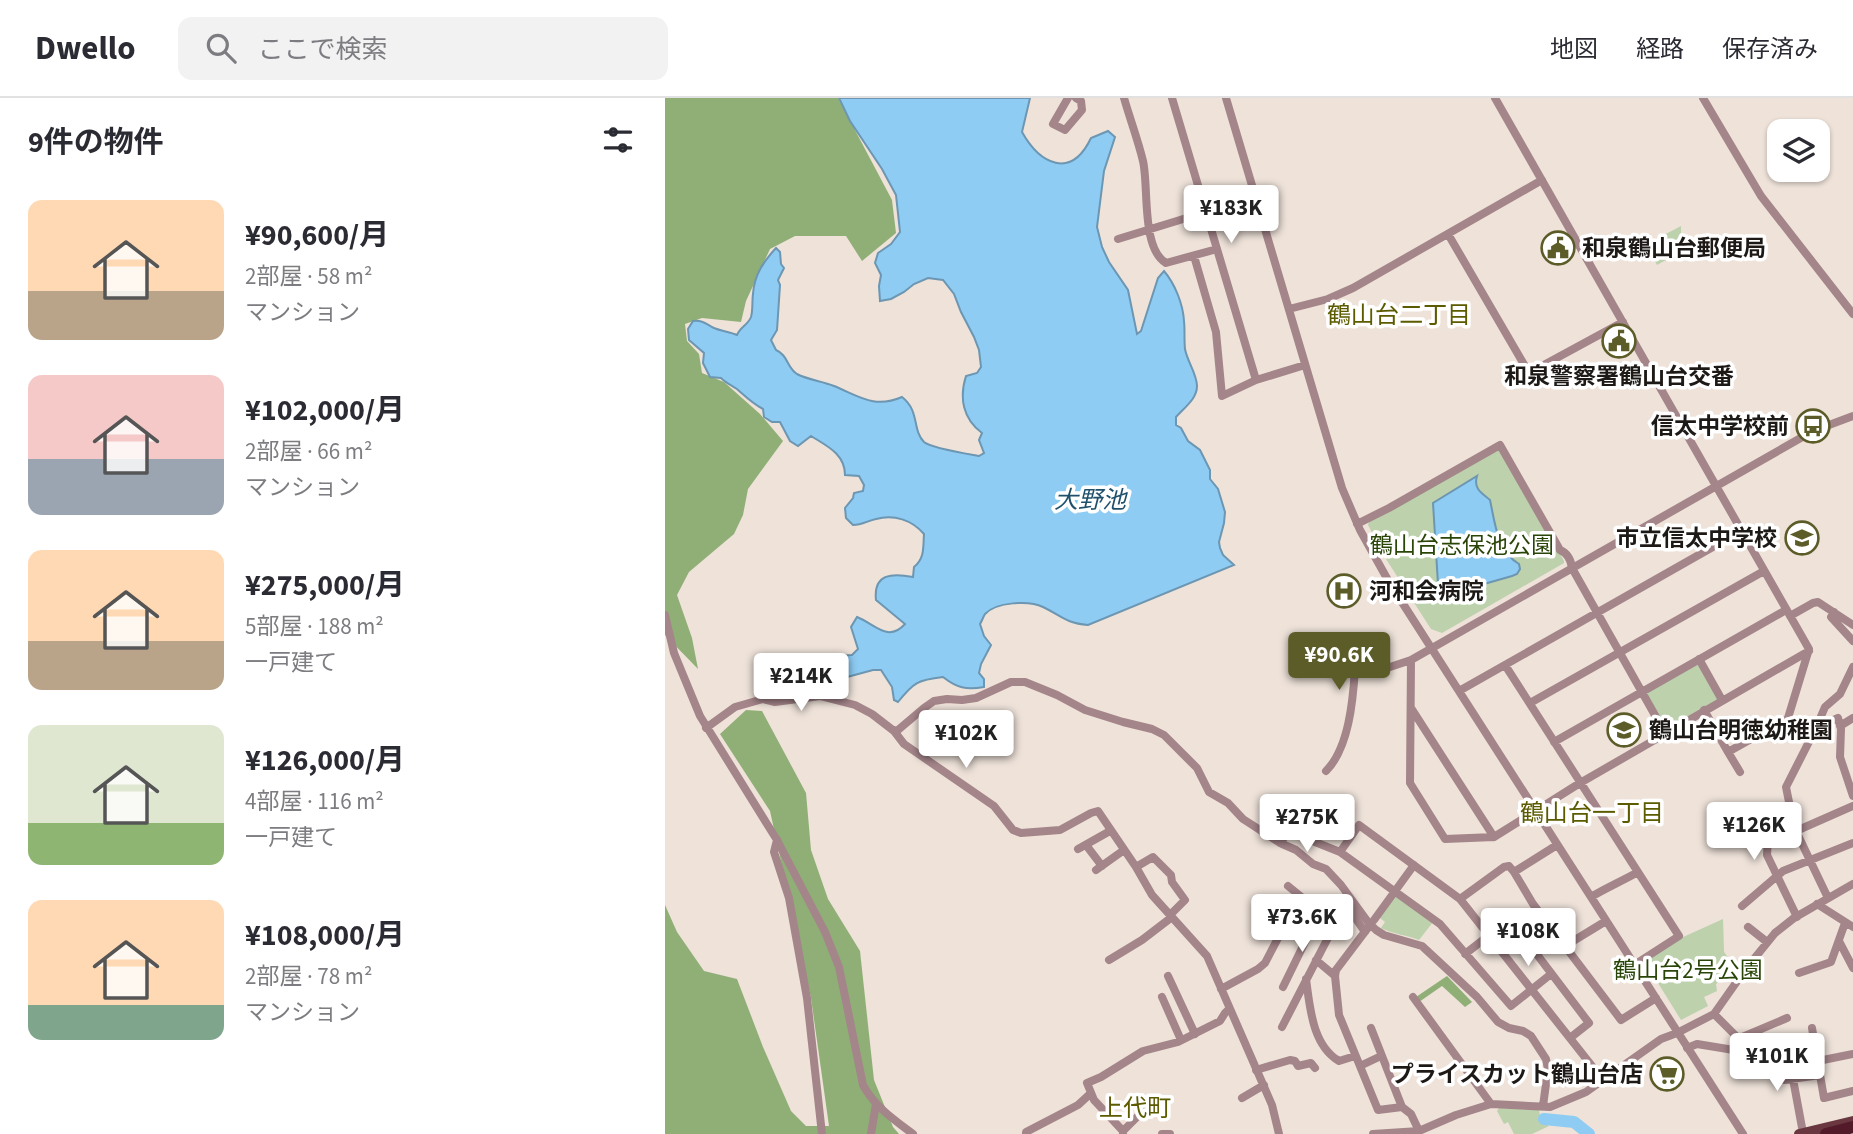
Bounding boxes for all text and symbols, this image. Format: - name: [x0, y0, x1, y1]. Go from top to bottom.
- search box: [178, 17, 668, 80]
- text: Dwello: [35, 25, 136, 72]
- icon: search: [202, 29, 240, 67]
- text: ここで検索: [258, 31, 388, 68]
- text: 地図: [1550, 32, 1598, 67]
- text: 経路: [1636, 32, 1684, 67]
- text: 保存済み: [1722, 32, 1818, 67]
- map controls: [1767, 119, 1830, 182]
- button: layers: [1767, 119, 1830, 182]
- text: 9件の物件: [28, 121, 164, 164]
- icon: filters: [599, 121, 637, 159]
- pin: ¥183K: [1182, 186, 1280, 245]
- text: ¥183K: [1200, 191, 1262, 224]
- text: ¥90,600/月: [245, 214, 389, 257]
- icon: home: [84, 228, 168, 312]
- public building icon: 和泉鶴山台郵便局: [1539, 229, 1577, 267]
- place label: 和泉鶴山台郵便局: [1582, 232, 1766, 265]
- text: 2部屋 · 58 m²: [245, 260, 372, 293]
- text: マンション: [245, 296, 360, 329]
- district label: 鶴山台二丁目: [1327, 298, 1471, 333]
- public building icon: 和泉警察署鶴山台交番: [1600, 322, 1638, 360]
- place label: 和泉警察署鶴山台交番: [1504, 360, 1734, 393]
- text: ¥102,000/月: [245, 389, 405, 432]
- icon: home: [84, 403, 168, 487]
- bus stop icon: 信太中学校前: [1794, 407, 1832, 445]
- place label: 信太中学校前: [1651, 410, 1789, 443]
- text: 2部屋 · 66 m²: [245, 435, 372, 468]
- text: マンション: [245, 471, 360, 504]
- water label: 大野池: [1054, 483, 1128, 518]
- school or university icon: 市立信太中学校: [1783, 519, 1821, 557]
- place label: 市立信太中学校: [1616, 522, 1777, 555]
- park label: 鶴山台志保池公園: [1370, 529, 1554, 562]
- text: ¥275,000/月: [245, 564, 405, 607]
- hospital icon: 河和会病院: [1325, 572, 1363, 610]
- place label: 河和会病院: [1369, 575, 1484, 608]
- icon: home: [84, 578, 168, 662]
- text: 5部屋 · 188 m²: [245, 610, 384, 643]
- pin: ¥90.6K: [1282, 632, 1396, 692]
- text: ¥90.6K: [1304, 638, 1374, 671]
- text: 一戸建て: [245, 646, 337, 679]
- pin: ¥214K: [752, 654, 850, 713]
- text: ¥214K: [770, 659, 832, 692]
- pin: ¥102K: [917, 710, 1015, 770]
- school or university icon: 鶴山台明徳幼稚園: [1605, 711, 1643, 749]
- place label: 鶴山台明徳幼稚園: [1649, 714, 1833, 747]
- text: ¥102K: [935, 716, 997, 749]
- text: ¥126,000/月: [245, 739, 405, 782]
- icon: home: [84, 753, 168, 837]
- text: 4部屋 · 116 m²: [245, 785, 384, 818]
- pin: ¥275K: [1258, 794, 1356, 854]
- district label: 鶴山台一丁目: [1520, 796, 1664, 831]
- text: ¥275K: [1276, 800, 1338, 833]
- pin: ¥126K: [1705, 802, 1803, 862]
- text: ¥126K: [1723, 808, 1785, 841]
- text: 一戸建て: [245, 821, 337, 854]
- pin: ¥73.6K: [1245, 894, 1359, 954]
- text: ¥73.6K: [1267, 900, 1337, 933]
- pin: ¥108K: [1479, 908, 1577, 968]
- text: ¥108,000/月: [245, 914, 405, 957]
- text: ¥108K: [1497, 914, 1559, 947]
- icon: home: [84, 928, 168, 1012]
- park label: 鶴山台2号公園: [1613, 954, 1763, 987]
- text: 2部屋 · 78 m²: [245, 960, 372, 993]
- text: マンション: [245, 996, 360, 1029]
- pin: ¥101K: [1728, 1034, 1826, 1093]
- text: ¥101K: [1746, 1039, 1808, 1072]
- supermarket icon: プライスカット鶴山台店: [1648, 1055, 1686, 1093]
- place label: プライスカット鶴山台店: [1391, 1058, 1643, 1091]
- district label: 上代町: [1099, 1091, 1171, 1126]

